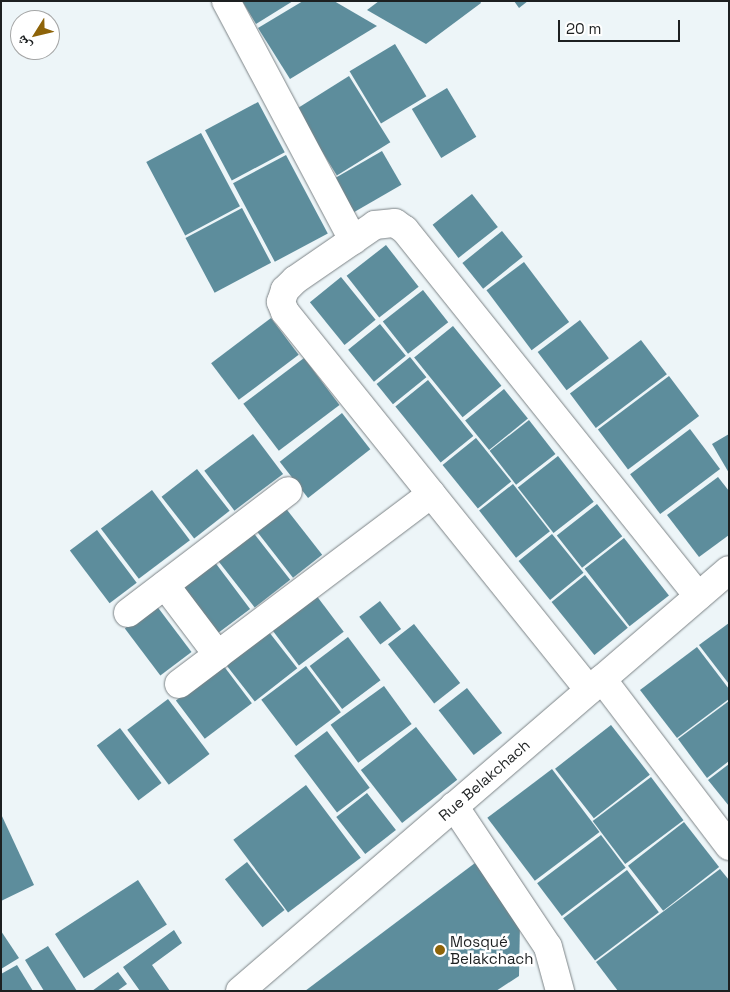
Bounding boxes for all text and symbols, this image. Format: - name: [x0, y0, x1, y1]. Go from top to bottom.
- north arrow: [10, 10, 60, 60]
- scale bar: [560, 10, 682, 42]
- text: 20 m: [566, 19, 601, 38]
- text: ش: [12, 32, 35, 55]
- street label: Rue Belakchach: [435, 736, 533, 824]
- place label: Mosqué Belakchach: [450, 932, 534, 967]
- marker: Mosqué Belakchach: [434, 944, 446, 956]

